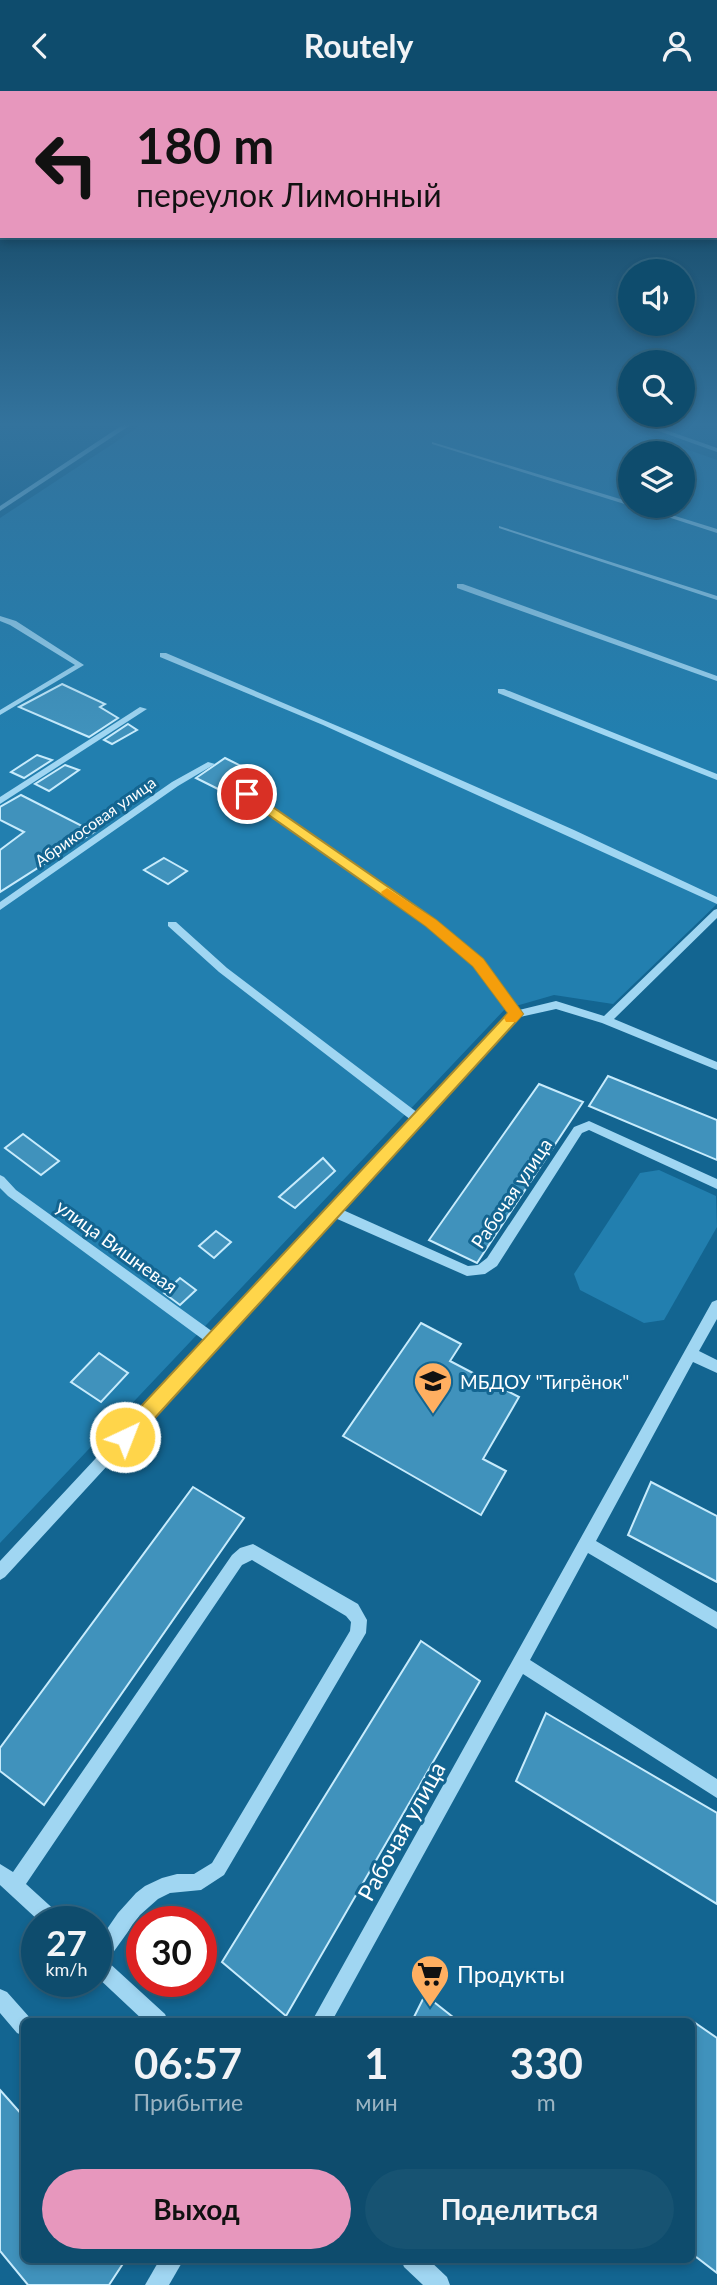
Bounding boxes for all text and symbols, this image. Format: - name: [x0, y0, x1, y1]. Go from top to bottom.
- text: Routely: [304, 26, 413, 65]
- icon: back: [21, 27, 59, 65]
- icon: person: [658, 27, 696, 65]
- text: 180 m: [136, 116, 274, 174]
- icon: left: [21, 119, 112, 210]
- text: переулок Лимонный: [136, 175, 442, 214]
- map controls: [618, 259, 695, 518]
- button: sound: [618, 259, 695, 336]
- button: search: [618, 350, 695, 427]
- button: layers: [618, 441, 695, 518]
- pin: [217, 764, 277, 824]
- street label: Абрикосовая улица: [31, 772, 159, 870]
- icon: arrive: [228, 775, 266, 813]
- street label: Рабочая улица: [466, 1134, 556, 1252]
- street label: улица Вишневая: [52, 1194, 182, 1298]
- school or university icon: МБДОУ "Тигрёнок": [412, 1360, 454, 1415]
- place label: МБДОУ "Тигрёнок": [460, 1370, 629, 1393]
- position arrow: [88, 1400, 162, 1474]
- street label: Рабочая улица: [351, 1757, 451, 1905]
- speed limit sign: 30: [126, 1906, 217, 1997]
- text: 27: [46, 1921, 87, 1963]
- supermarket icon: Продукты: [409, 1953, 451, 2008]
- text: km/h: [45, 1958, 88, 1980]
- place label: Продукты: [457, 1960, 565, 1988]
- text: 06:57: [134, 2038, 242, 2088]
- text: 1: [364, 2038, 389, 2088]
- text: 330: [510, 2038, 583, 2088]
- text: Прибытие: [133, 2088, 243, 2116]
- text: мин: [355, 2088, 398, 2116]
- text: m: [537, 2088, 556, 2116]
- button: Выход: [42, 2169, 351, 2249]
- button: Поделиться: [365, 2169, 674, 2249]

